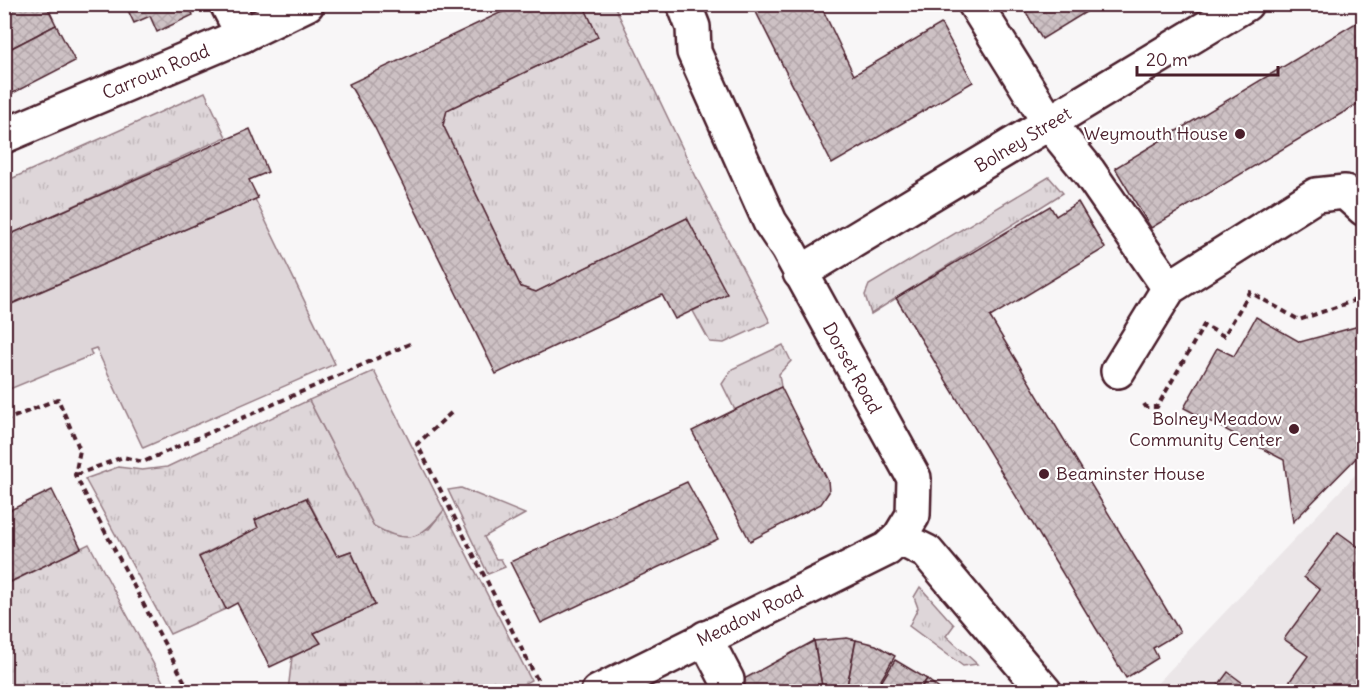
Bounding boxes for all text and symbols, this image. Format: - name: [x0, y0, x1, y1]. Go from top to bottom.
- street label: Carroun Road: [99, 39, 213, 104]
- scale bar: [1137, 39, 1278, 77]
- text: 20 m: [1146, 48, 1188, 71]
- street label: Bolney Street: [970, 102, 1075, 177]
- place label: Weymouth House: [1084, 122, 1228, 145]
- marker: Weymouth House: [1233, 127, 1247, 141]
- street label: Dorset Road: [818, 318, 887, 418]
- place label: Bolney Meadow Community Center: [1129, 407, 1283, 451]
- marker: Bolney Meadow Community Center: [1287, 422, 1301, 436]
- place label: Beaminster House: [1056, 462, 1205, 485]
- marker: Beaminster House: [1037, 467, 1051, 481]
- street label: Meadow Road: [693, 580, 807, 651]

